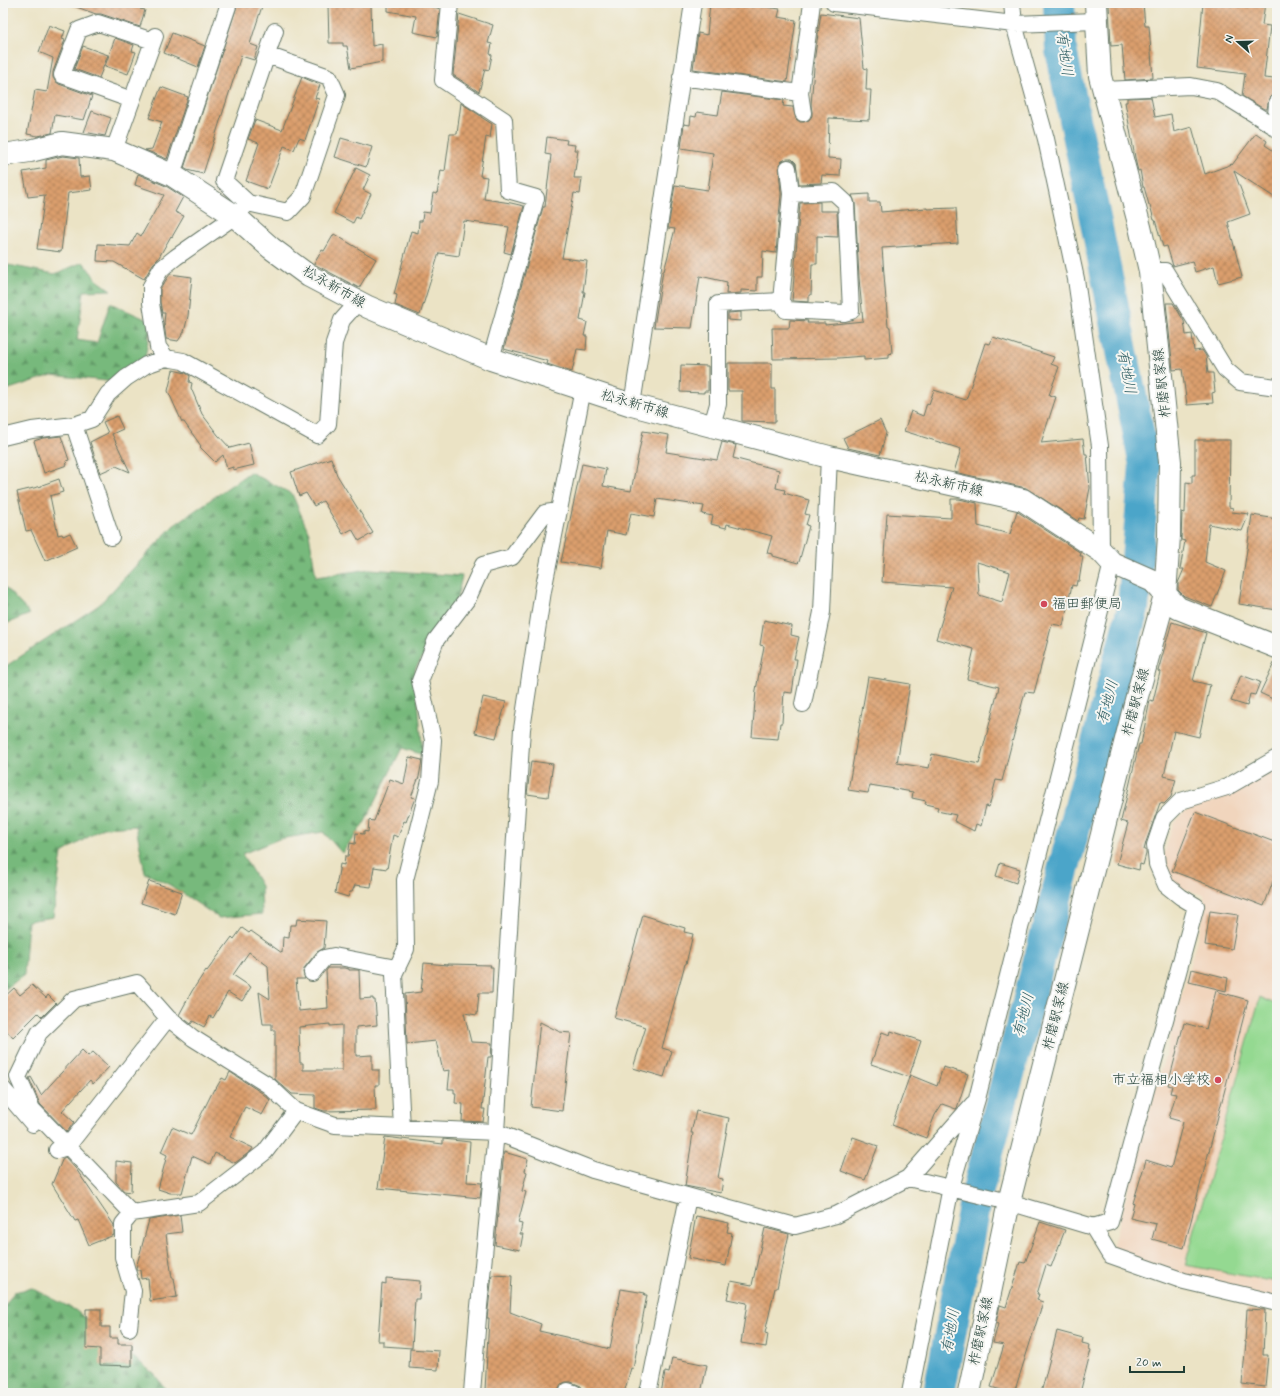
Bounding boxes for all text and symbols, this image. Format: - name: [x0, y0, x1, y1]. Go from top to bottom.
- north arrow: [1218, 22, 1258, 62]
- water label: 有地川: [1051, 30, 1077, 78]
- text: N: [1222, 33, 1237, 45]
- street label: 松永新市線: [299, 262, 369, 312]
- street label: 柞磨駅家線: [1149, 347, 1175, 419]
- water label: 有地川: [1112, 348, 1140, 396]
- street label: 松永新市線: [599, 386, 671, 422]
- street label: 松永新市線: [913, 467, 985, 501]
- place label: 福田郵便局: [1052, 595, 1122, 613]
- marker: 福田郵便局: [1039, 599, 1049, 609]
- street label: 柞磨駅家線: [1118, 666, 1154, 738]
- water label: 有地川: [1093, 678, 1123, 726]
- street label: 柞磨駅家線: [1039, 980, 1073, 1052]
- water label: 有地川: [1009, 991, 1039, 1039]
- place label: 市立福相小学校: [1112, 1071, 1210, 1089]
- marker: 市立福相小学校: [1213, 1075, 1223, 1085]
- street label: 柞磨駅家線: [965, 1295, 997, 1367]
- water label: 有地川: [937, 1307, 965, 1355]
- scale bar: [1130, 1348, 1184, 1374]
- text: 20 m: [1136, 1355, 1162, 1371]

